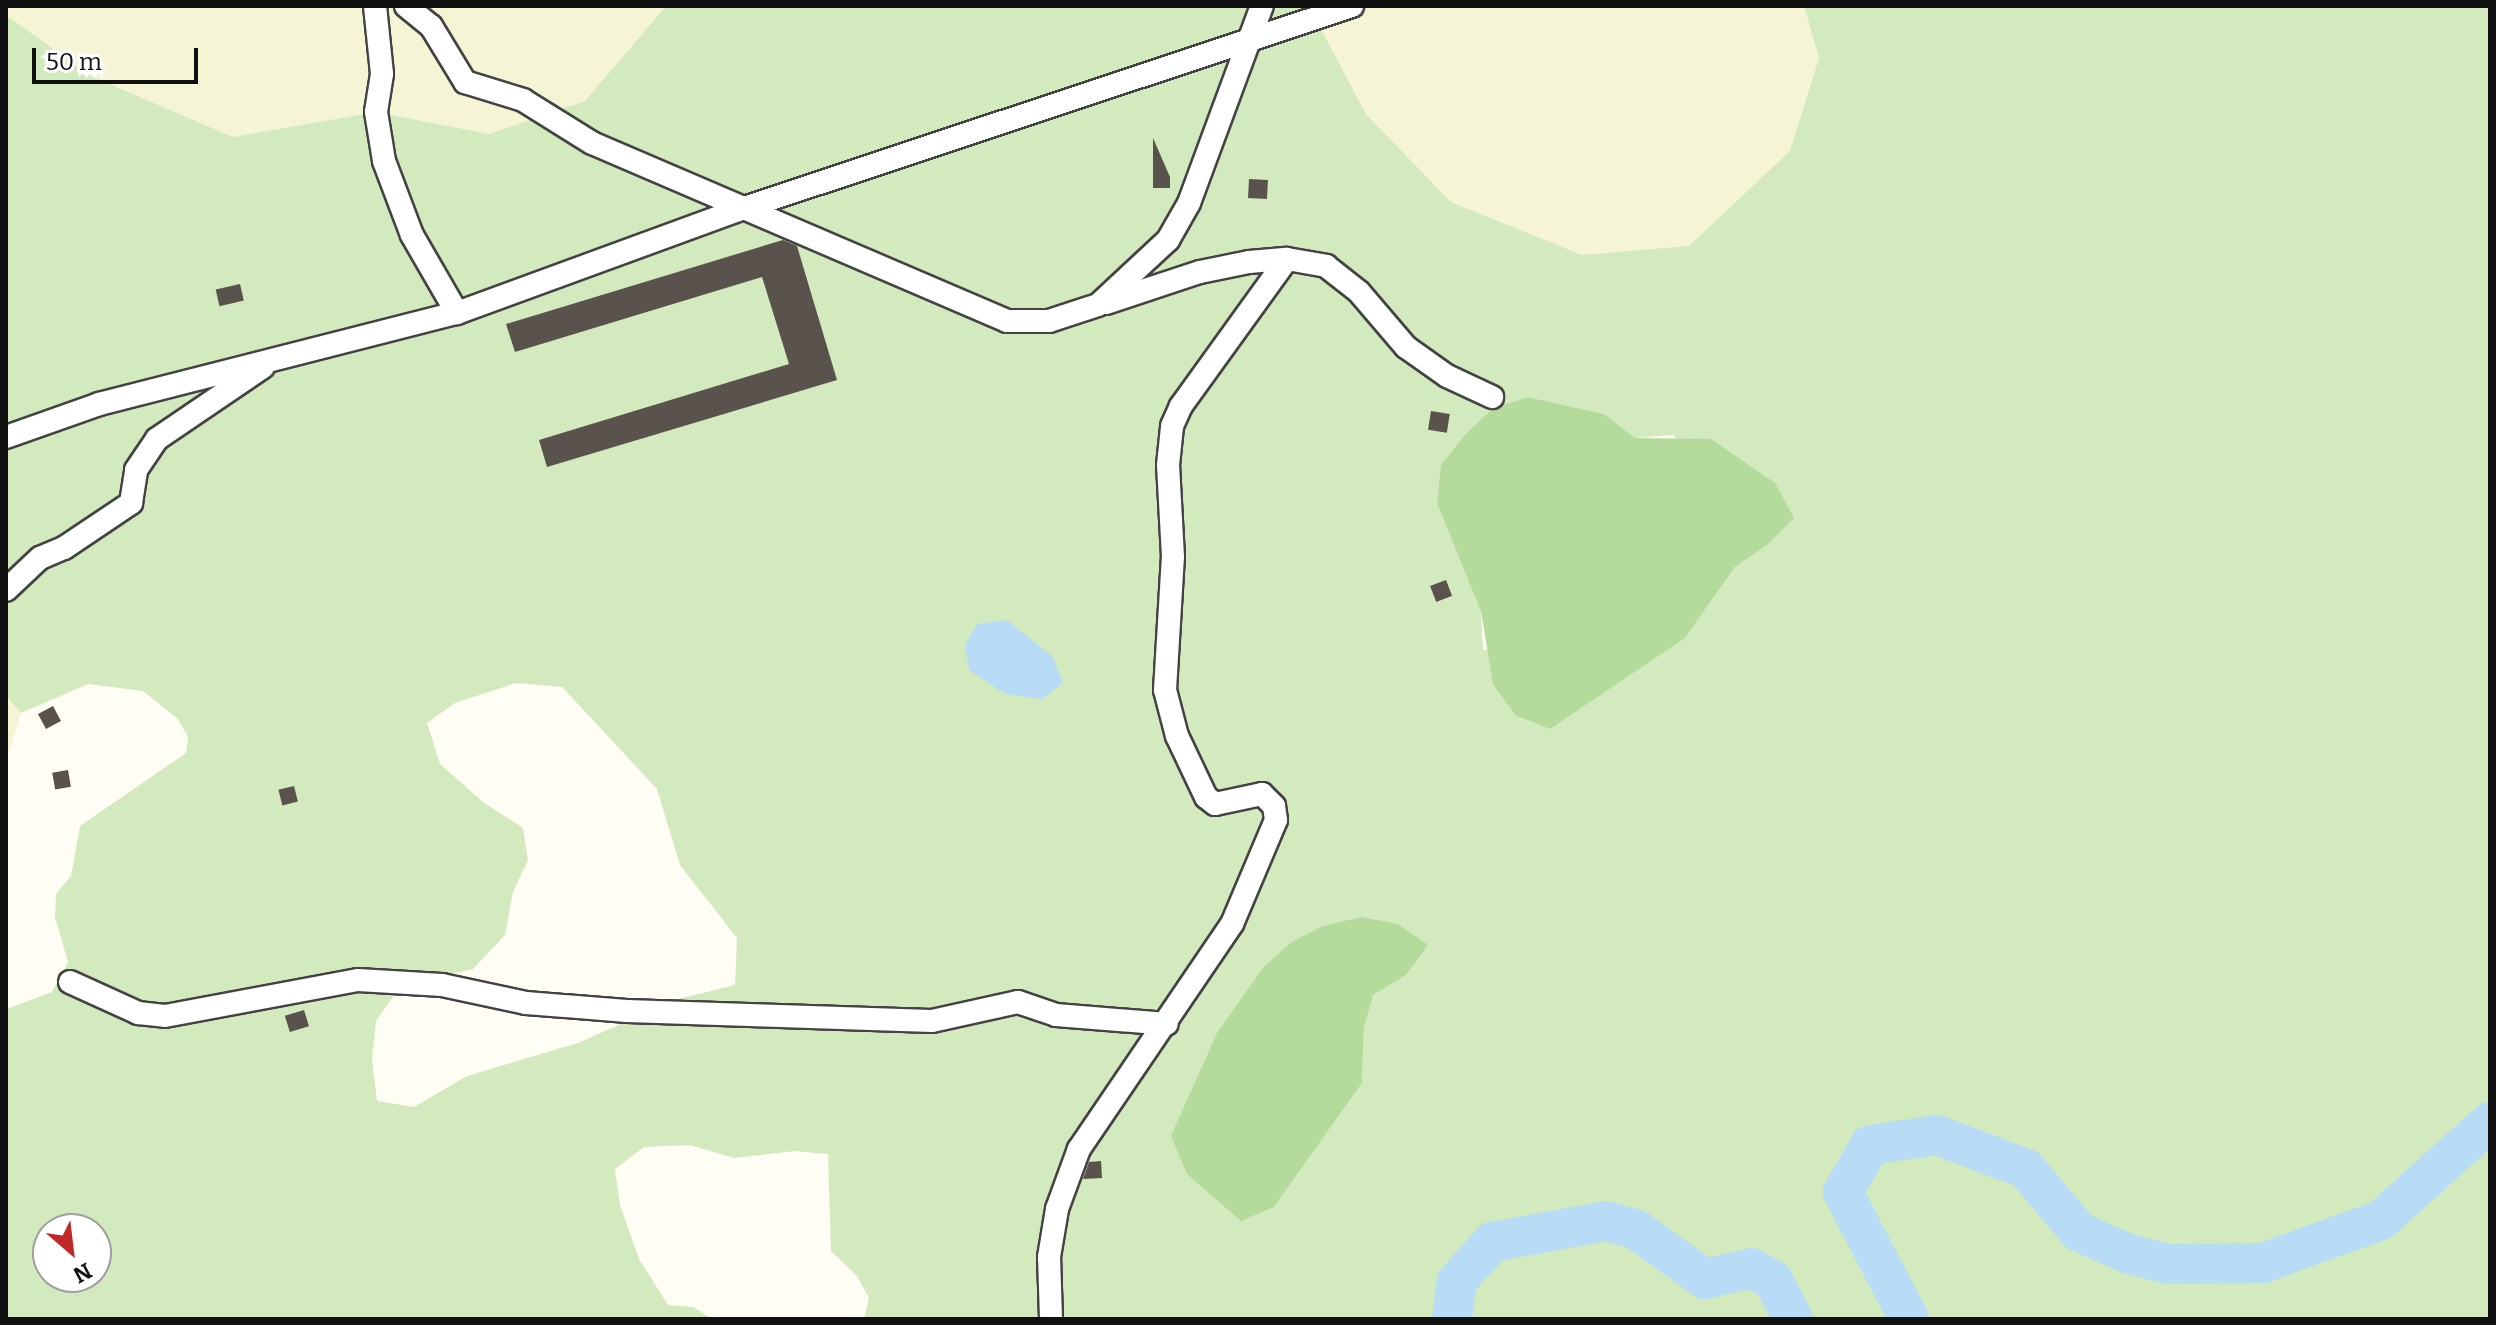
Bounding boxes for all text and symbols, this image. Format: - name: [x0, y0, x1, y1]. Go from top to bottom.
- scale bar: [36, 32, 202, 82]
- text: 50 m: [46, 48, 102, 76]
- north arrow: [32, 1213, 112, 1293]
- text: N: [69, 1257, 96, 1289]

